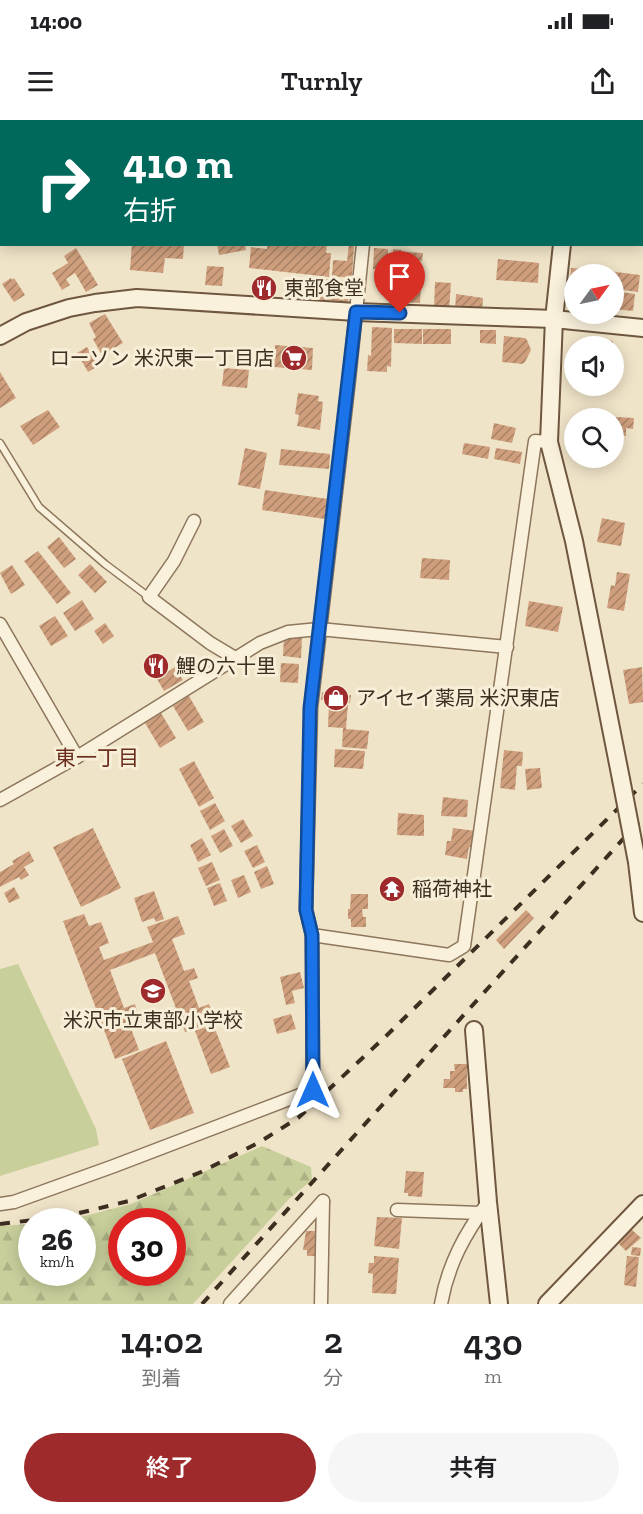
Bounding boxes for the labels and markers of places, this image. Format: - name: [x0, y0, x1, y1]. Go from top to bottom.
- pin: [374, 251, 425, 313]
- restaurant icon: 東部食堂: [249, 273, 279, 303]
- place label: 東部食堂: [284, 276, 364, 300]
- supermarket icon: ローソン 米沢東一丁目店: [279, 343, 309, 373]
- place label: ローソン 米沢東一丁目店: [49, 346, 274, 370]
- restaurant icon: 鯉の六十里: [141, 651, 171, 681]
- place label: 鯉の六十里: [176, 654, 276, 678]
- shop icon: アイセイ薬局 米沢東店: [321, 683, 351, 713]
- place label: アイセイ薬局 米沢東店: [356, 686, 560, 710]
- temple icon: 稲荷神社: [377, 874, 407, 904]
- place label: 稲荷神社: [412, 877, 492, 901]
- school or university icon: 米沢市立東部小学校: [138, 976, 168, 1006]
- place label: 米沢市立東部小学校: [63, 1008, 243, 1032]

